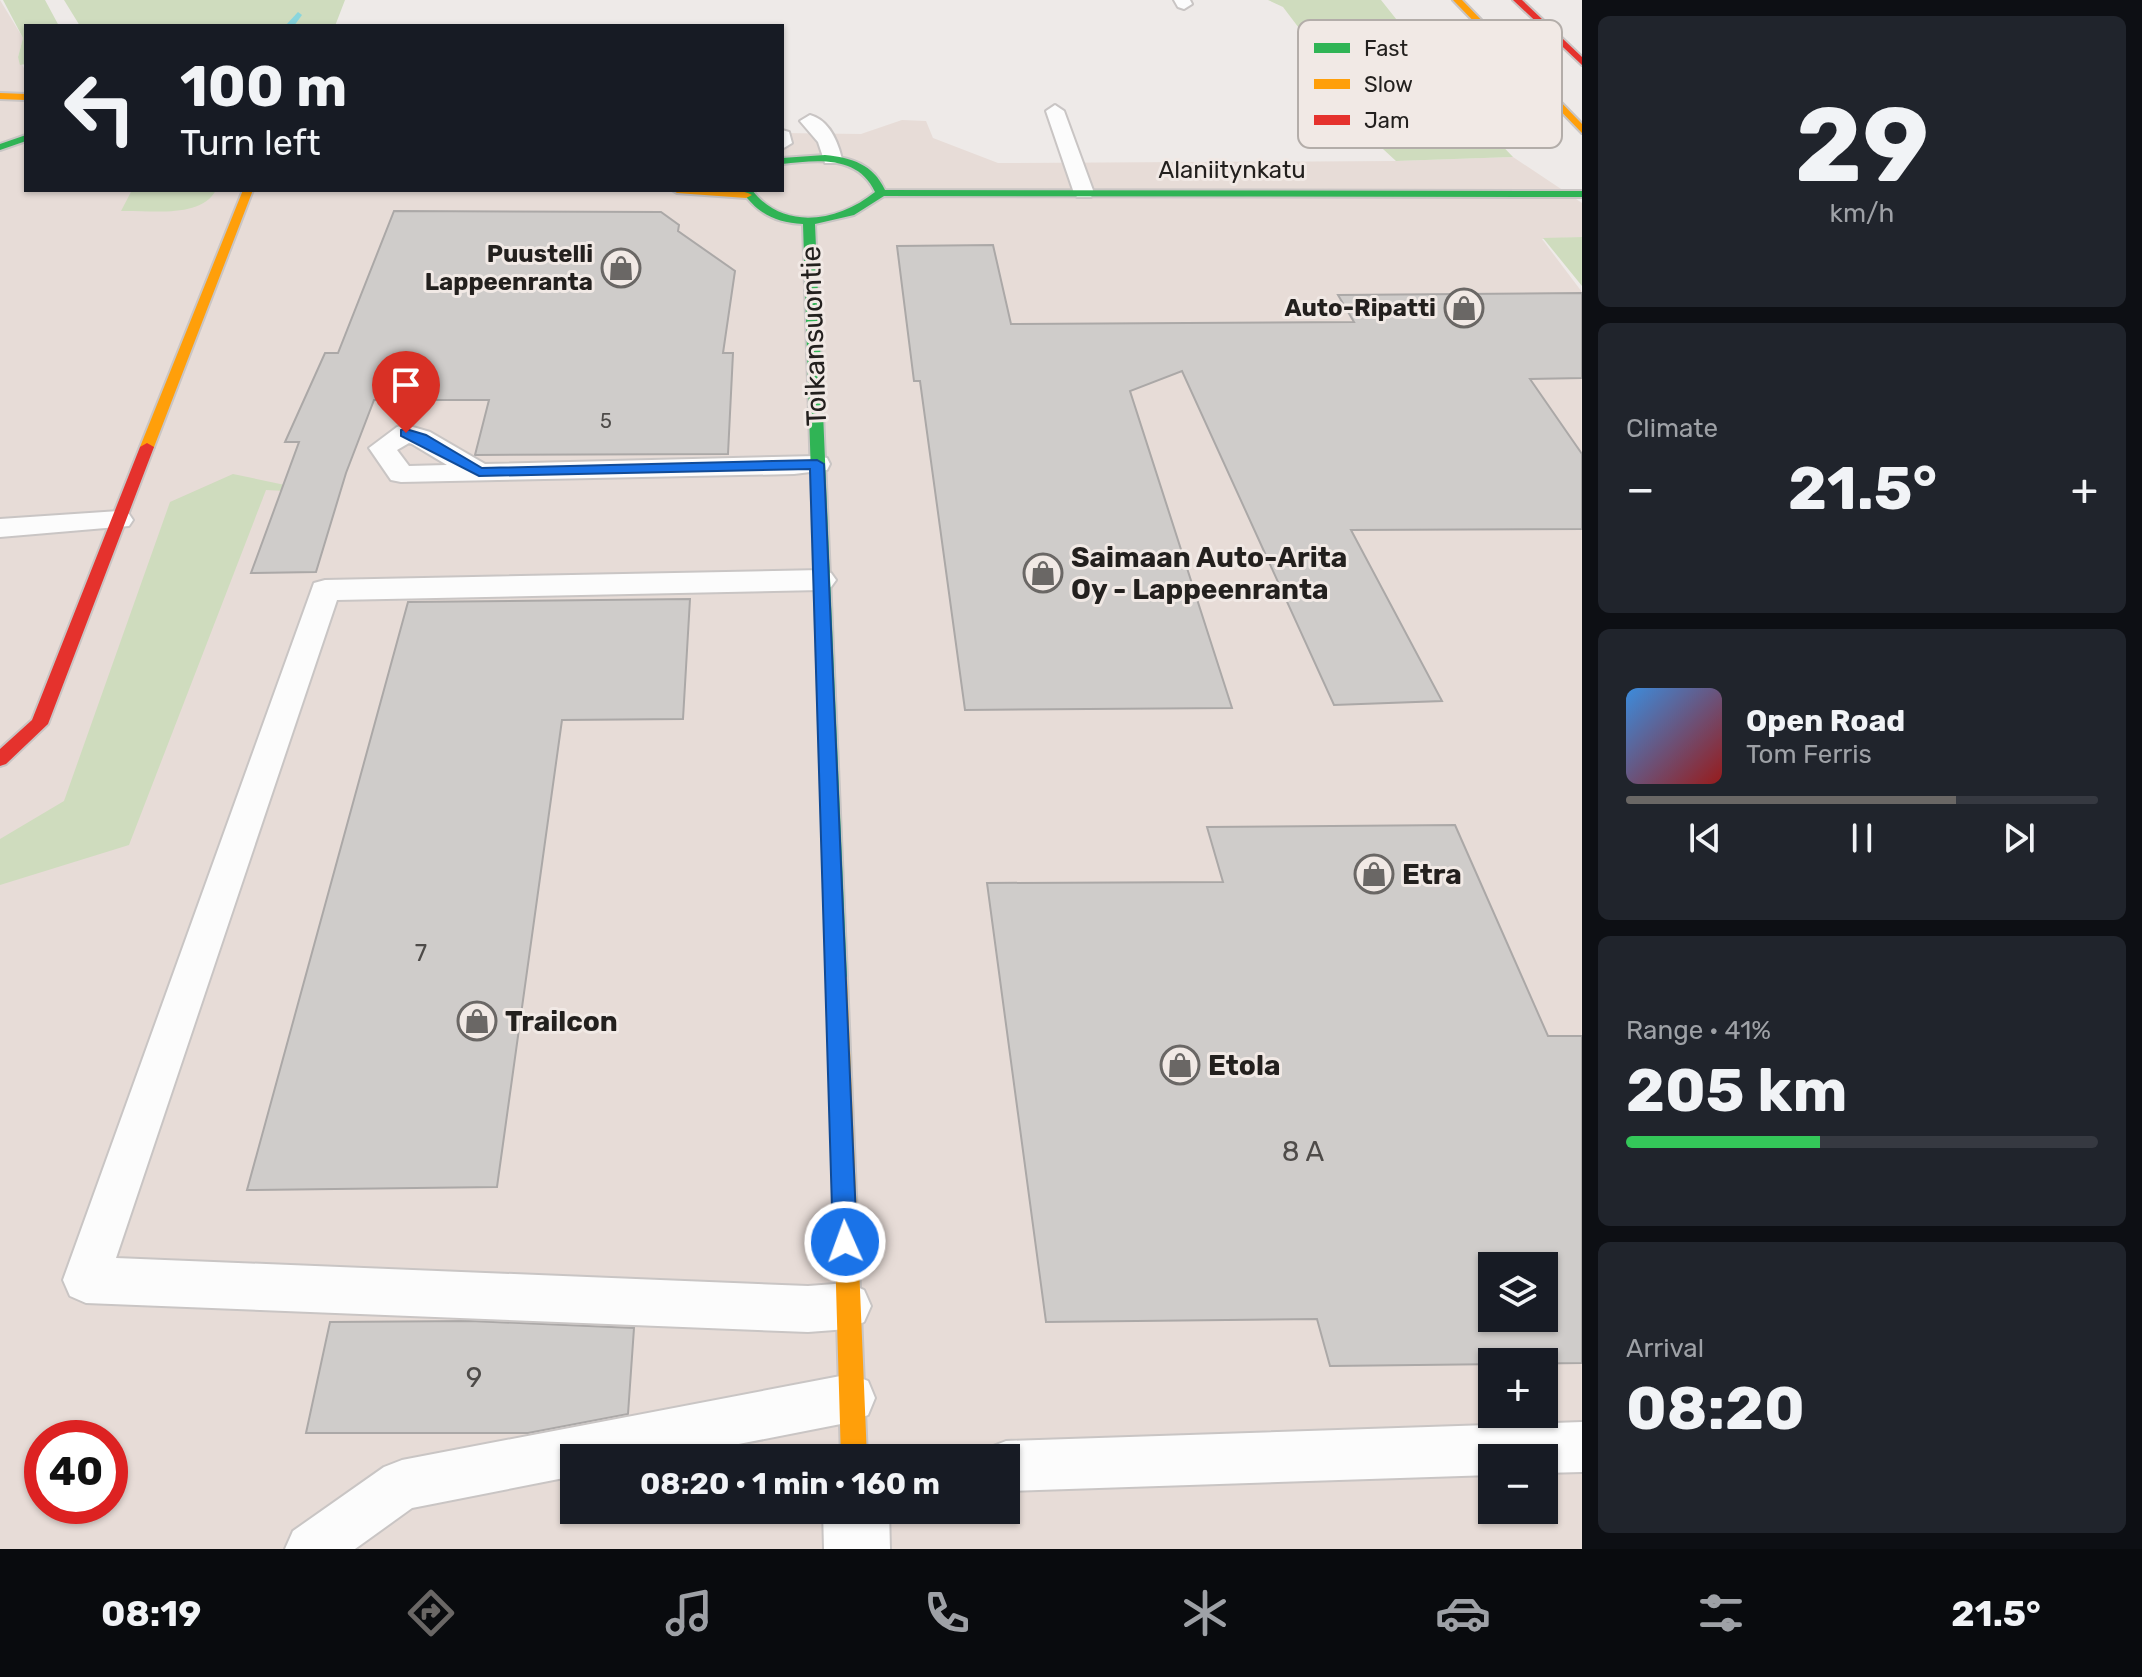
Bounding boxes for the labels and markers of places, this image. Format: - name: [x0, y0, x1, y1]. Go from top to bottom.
- place label: Puustelli Lappeenranta: [425, 240, 593, 296]
- shop icon: Puustelli Lappeenranta: [600, 247, 642, 289]
- shop icon: Auto-Ripatti: [1443, 287, 1485, 329]
- place label: Auto-Ripatti: [1284, 294, 1436, 322]
- pin: [372, 351, 440, 433]
- place label: Saimaan Auto-Arita Oy - Lappeenranta: [1071, 541, 1347, 606]
- shop icon: Saimaan Auto-Arita Oy - Lappeenranta: [1022, 552, 1064, 594]
- shop icon: Etra: [1353, 853, 1395, 895]
- place label: Etra: [1402, 858, 1462, 891]
- shop icon: Trailcon: [456, 1000, 498, 1042]
- place label: Trailcon: [505, 1005, 618, 1038]
- shop icon: Etola: [1159, 1044, 1201, 1086]
- place label: Etola: [1208, 1049, 1280, 1082]

